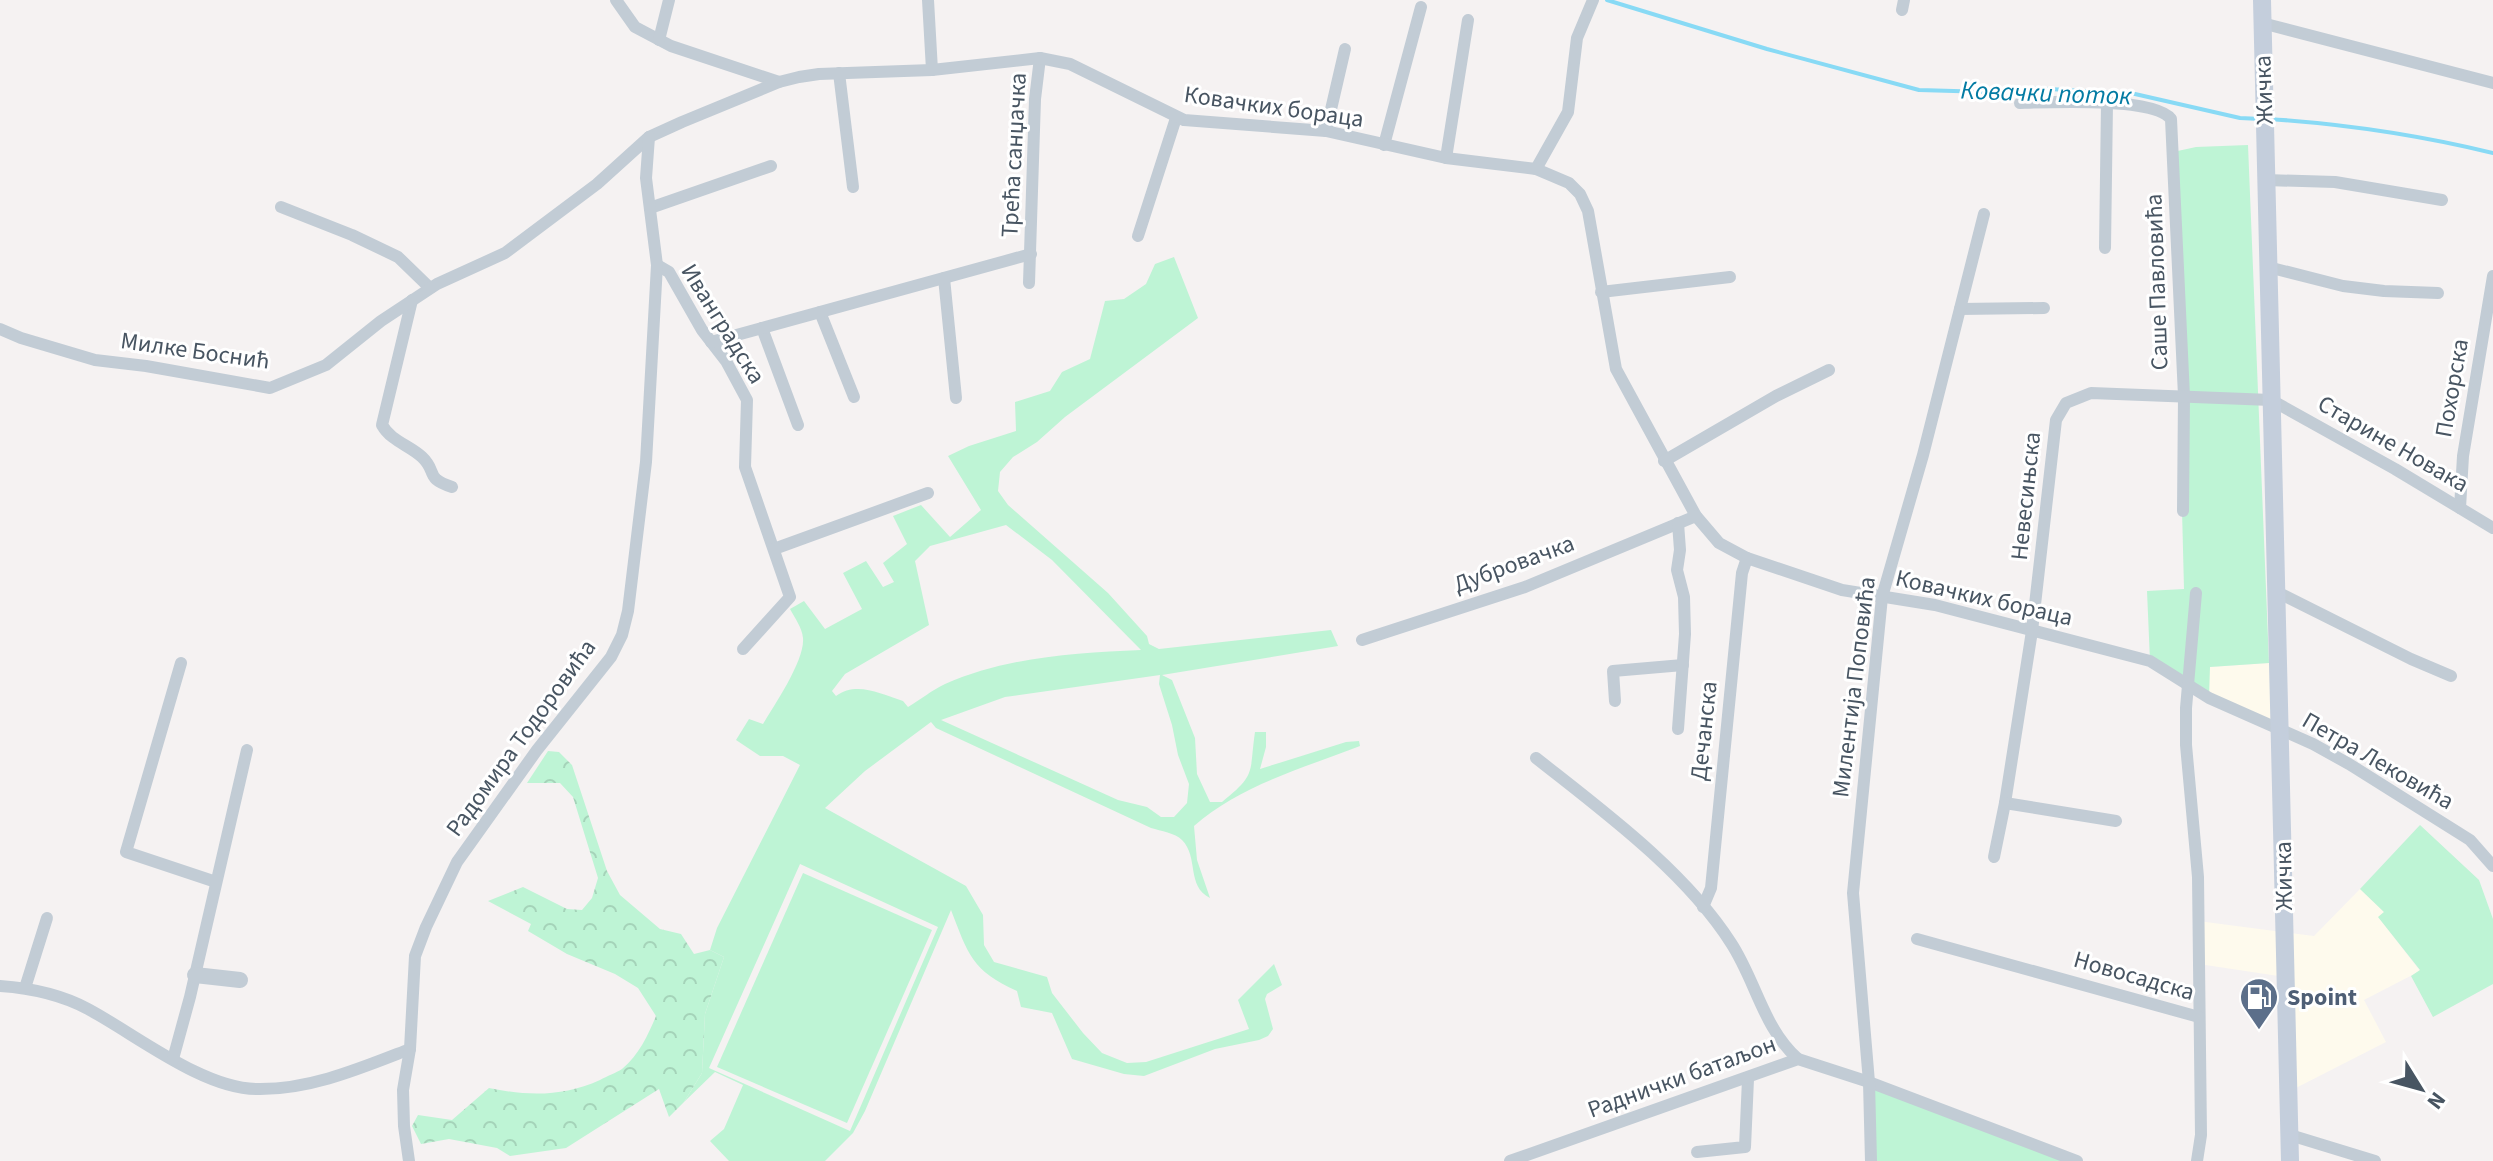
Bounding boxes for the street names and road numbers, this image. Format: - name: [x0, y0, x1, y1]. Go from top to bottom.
- street label: Жичка: [2245, 55, 2283, 125]
- street label: Трећа санџачка: [992, 72, 1036, 238]
- street label: Ковачких бораца: [1182, 77, 1366, 137]
- street label: Саше Павловића: [2136, 193, 2178, 371]
- street label: Иванградска: [672, 257, 774, 391]
- street label: Милке Боснић: [118, 323, 272, 379]
- street label: Похорска: [2426, 336, 2478, 440]
- street label: Старине Новака: [2311, 386, 2475, 502]
- street label: Невесињска: [2002, 430, 2050, 562]
- street label: Дубровачка: [1449, 526, 1579, 602]
- street label: Ковачких бораца: [1892, 561, 2076, 635]
- street label: Милентија Поповића: [1823, 575, 1885, 799]
- street label: Радомира Тодоровића: [437, 632, 605, 844]
- street label: Дечанска: [1681, 679, 1727, 783]
- street label: Петра Лековића: [2295, 703, 2461, 819]
- street label: Жичка: [2266, 841, 2302, 911]
- street label: Новосадска: [2070, 942, 2198, 1010]
- street label: Раднички батаљон: [1583, 1027, 1781, 1127]

